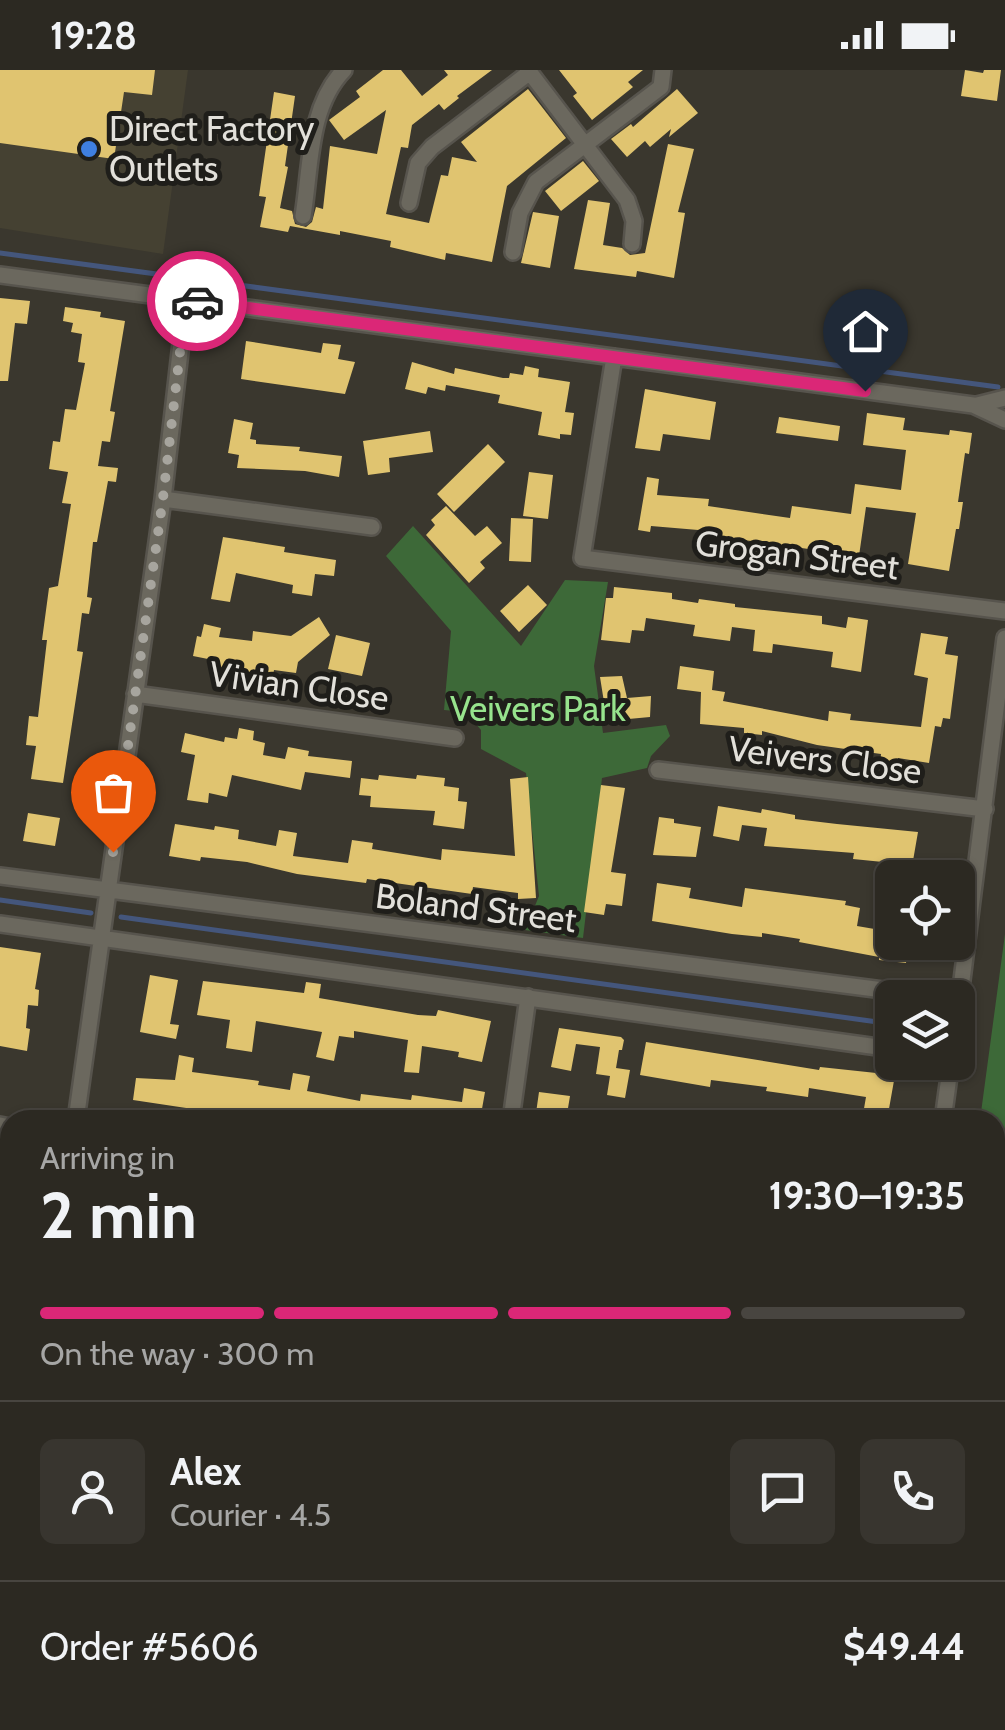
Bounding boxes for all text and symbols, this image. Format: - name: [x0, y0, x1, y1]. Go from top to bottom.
- text: 19:28: [50, 12, 137, 59]
- place label: Direct Factory Outlets: [109, 107, 315, 190]
- marker: Direct Factory Outlets: [78, 138, 100, 160]
- courier: [147, 251, 247, 351]
- icon: car: [170, 274, 225, 329]
- pin: [823, 289, 908, 392]
- icon: home: [838, 304, 893, 359]
- street label: Grogan Street: [693, 521, 902, 588]
- street label: Vivian Close: [207, 652, 391, 719]
- park label: Veivers Park: [450, 687, 626, 730]
- street label: Veivers Close: [726, 726, 924, 793]
- pin: [71, 750, 156, 853]
- icon: bag: [86, 765, 141, 820]
- map controls: [875, 860, 975, 1080]
- button: locate: [875, 860, 975, 960]
- street label: Boland Street: [373, 874, 579, 941]
- button: layers: [875, 980, 975, 1080]
- text: Arriving in: [40, 1138, 175, 1177]
- text: 19:30–19:35: [769, 1172, 965, 1219]
- text: 2 min: [40, 1175, 197, 1254]
- text: On the way · 300 m: [40, 1334, 314, 1373]
- button: person: [40, 1439, 145, 1544]
- button: chat: [730, 1439, 835, 1544]
- button: phone: [860, 1439, 965, 1544]
- text: Alex: [170, 1448, 241, 1495]
- text: Courier · 4.5: [170, 1495, 331, 1534]
- text: Order #5606: [40, 1623, 259, 1670]
- text: $49.44: [843, 1623, 965, 1670]

